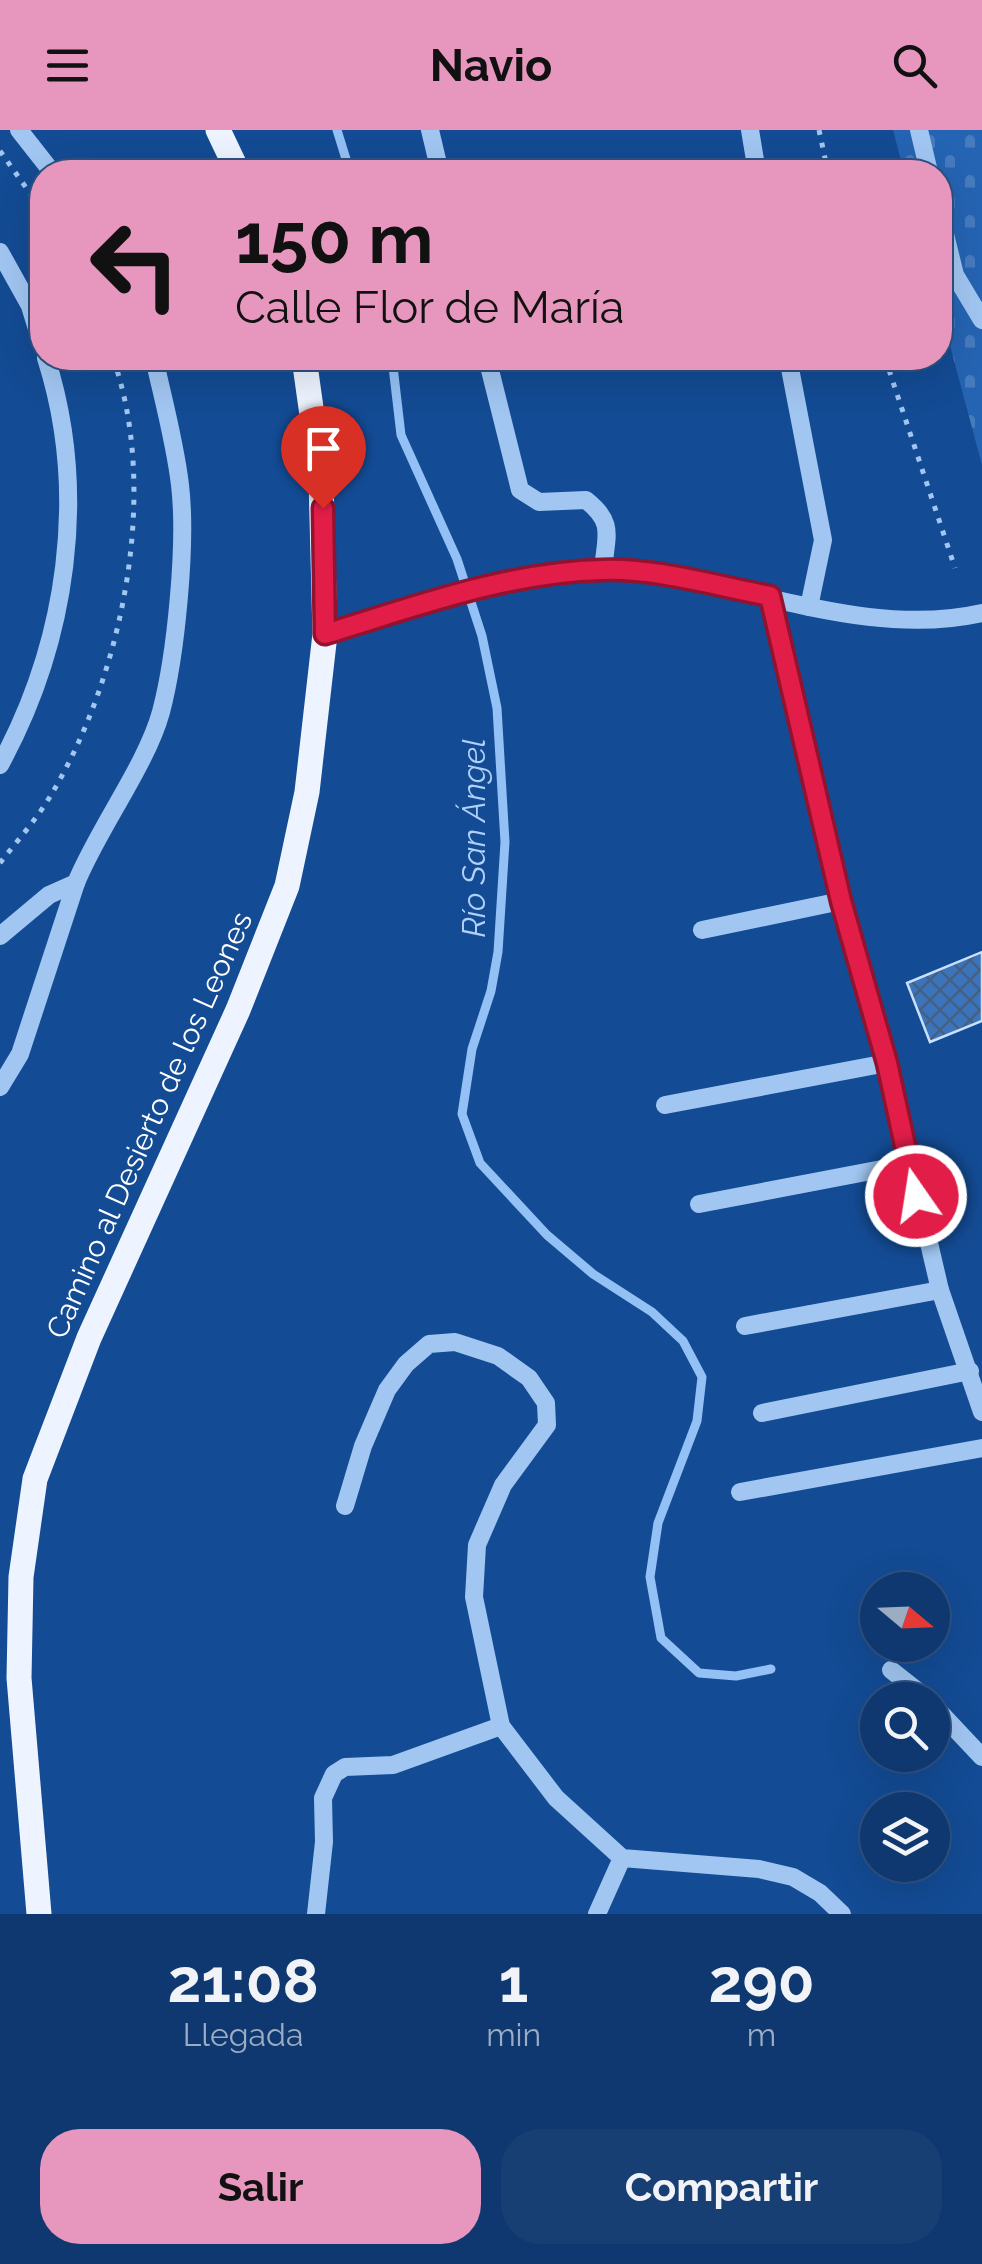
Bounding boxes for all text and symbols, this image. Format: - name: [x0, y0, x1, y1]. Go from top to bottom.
- icon: menu: [40, 38, 95, 93]
- icon: search: [887, 38, 942, 93]
- text: Navio: [430, 39, 552, 92]
- text: 150 m: [235, 197, 433, 279]
- icon: left: [70, 200, 200, 330]
- text: Calle Flor de María: [235, 281, 624, 334]
- pin: [281, 406, 366, 509]
- icon: arrive: [296, 421, 351, 476]
- water label: Río San Ángel: [455, 738, 492, 938]
- street label: Camino al Desierto de los Leones: [39, 906, 259, 1344]
- position arrow: [864, 1144, 968, 1248]
- north arrow: [860, 1572, 950, 1662]
- map controls: [860, 1572, 950, 1882]
- button: search: [860, 1682, 950, 1772]
- button: layers: [860, 1792, 950, 1882]
- text: 21:08: [167, 1946, 319, 2016]
- text: 1: [499, 1946, 528, 2016]
- text: 290: [709, 1946, 815, 2016]
- text: Llegada: [183, 2016, 303, 2053]
- text: min: [486, 2016, 541, 2053]
- text: m: [747, 2016, 776, 2053]
- button: Salir: [40, 2129, 481, 2244]
- button: Compartir: [501, 2129, 942, 2244]

